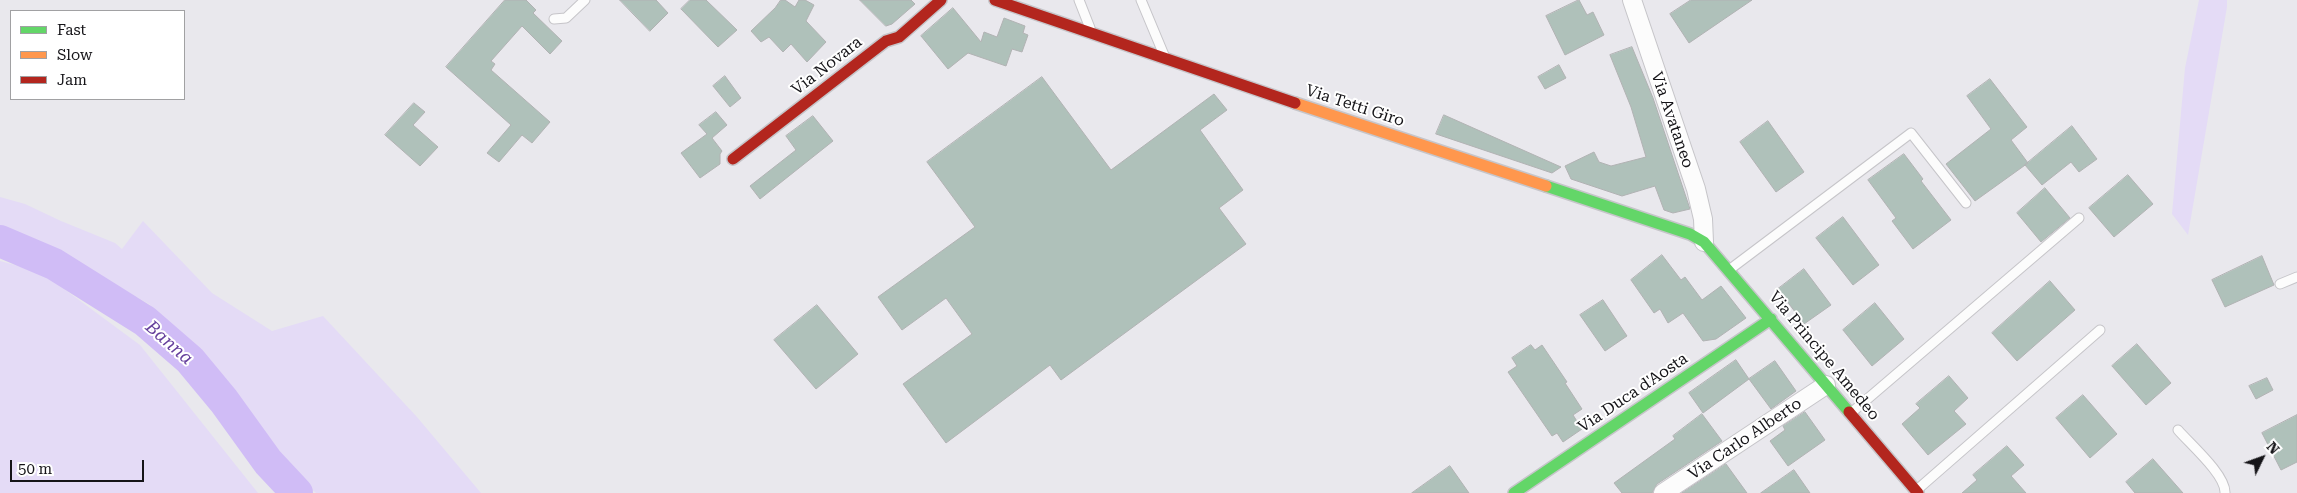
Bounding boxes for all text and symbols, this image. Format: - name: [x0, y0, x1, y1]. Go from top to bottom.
- legend: [10, 10, 185, 100]
- text: Fast: [57, 21, 86, 39]
- street label: Via Novara: [788, 33, 866, 99]
- text: Slow: [57, 46, 92, 64]
- street label: Via Avataneo: [1647, 69, 1697, 171]
- text: Jam: [57, 71, 87, 89]
- street label: Via Tetti Giro: [1303, 81, 1407, 131]
- street label: Via Principe Amedeo: [1764, 288, 1884, 424]
- water label: Banna: [141, 316, 197, 370]
- street label: Via Duca d'Aosta: [1574, 349, 1692, 437]
- street label: Via Carlo Alberto: [1685, 394, 1805, 484]
- north arrow: [2237, 433, 2287, 483]
- text: N: [2264, 439, 2283, 457]
- scale bar: [12, 450, 146, 482]
- text: 50 m: [18, 460, 52, 478]

